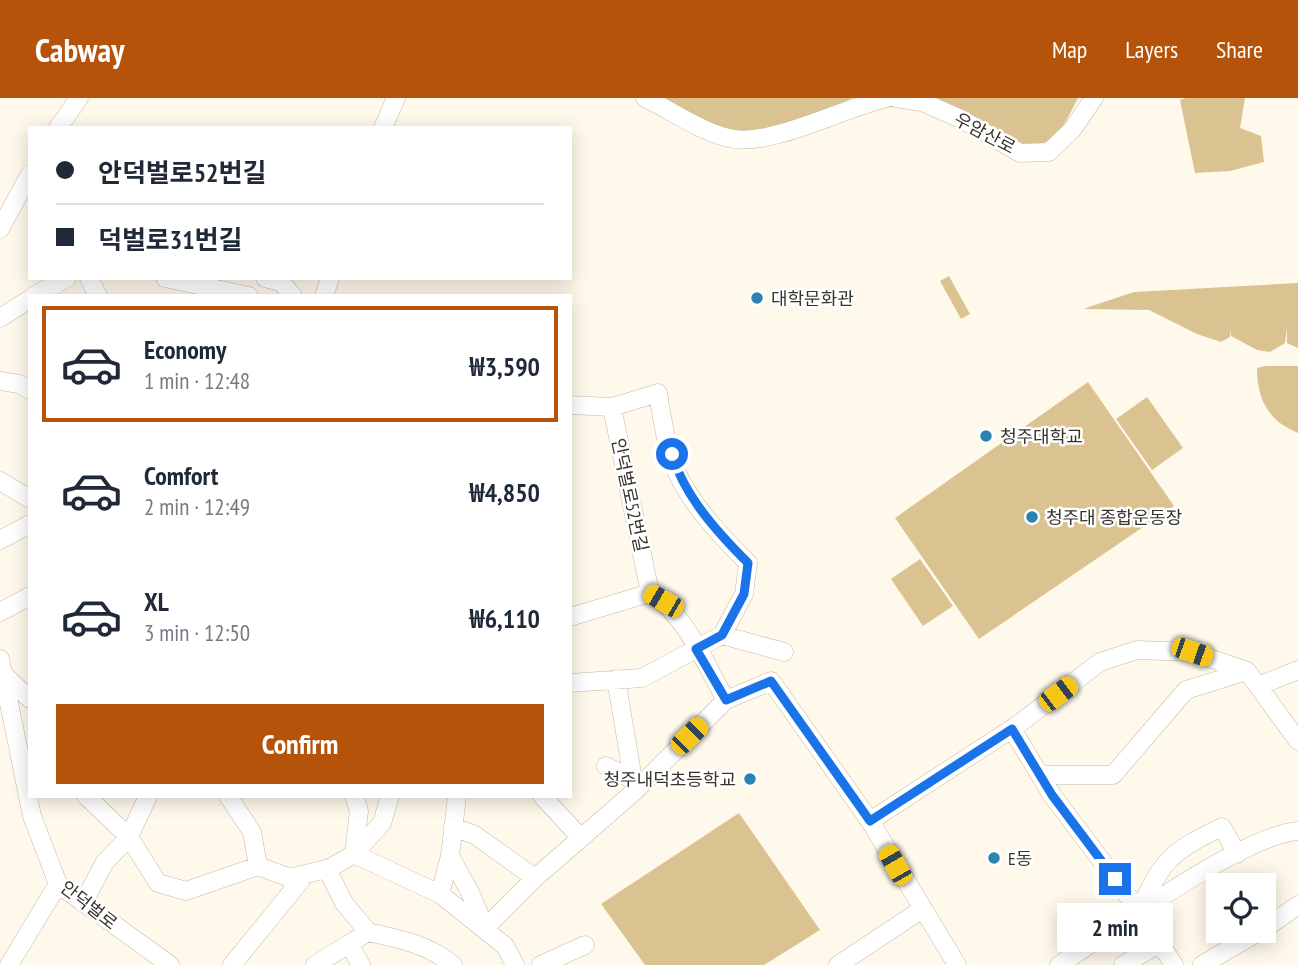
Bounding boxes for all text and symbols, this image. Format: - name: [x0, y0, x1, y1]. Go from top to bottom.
- text: Cabway: [35, 28, 124, 71]
- text: Map: [1052, 34, 1087, 65]
- text: Layers: [1125, 34, 1178, 65]
- text: Share: [1216, 34, 1263, 65]
- street label: 우암산로: [950, 107, 1020, 159]
- text: 안덕벌로52번길: [98, 156, 266, 189]
- text: 덕벌로31번길: [98, 223, 242, 256]
- place label: 대학문화관: [771, 287, 854, 310]
- marker: 대학문화관: [749, 290, 765, 306]
- icon: car: [60, 333, 123, 396]
- text: Economy: [144, 333, 226, 366]
- text: ₩3,590: [469, 350, 540, 383]
- text: 1 min · 12:48: [144, 366, 250, 395]
- place label: 청주대학교: [1000, 425, 1083, 448]
- marker: 청주대학교: [978, 428, 994, 444]
- street label: 안덕벌로52번길: [607, 436, 653, 554]
- route start: [656, 438, 688, 470]
- icon: car: [60, 459, 123, 522]
- text: Comfort: [144, 459, 218, 492]
- text: ₩4,850: [469, 476, 540, 509]
- text: 2 min · 12:49: [144, 492, 250, 521]
- place label: 청주대 종합운동장: [1046, 506, 1182, 529]
- marker: 청주대 종합운동장: [1024, 509, 1040, 525]
- car: [640, 581, 687, 621]
- icon: car: [60, 585, 123, 648]
- text: XL: [144, 585, 169, 618]
- text: ₩6,110: [469, 602, 540, 635]
- text: 3 min · 12:50: [144, 618, 250, 647]
- car: [1169, 635, 1216, 669]
- car: [1035, 673, 1082, 715]
- button: Confirm: [56, 704, 544, 784]
- car: [667, 714, 712, 758]
- place label: 청주내덕초등학교: [604, 768, 736, 791]
- marker: 청주내덕초등학교: [742, 771, 758, 787]
- car: [876, 842, 915, 888]
- place label: E동: [1008, 847, 1032, 870]
- marker: E동: [986, 850, 1002, 866]
- route end: [1099, 863, 1131, 895]
- map controls: [1206, 873, 1276, 943]
- button: locate: [1206, 873, 1276, 943]
- street label: 안덕벌로: [56, 876, 122, 934]
- callout: 2 min: [1057, 904, 1173, 952]
- text: 2 min: [1092, 913, 1138, 942]

